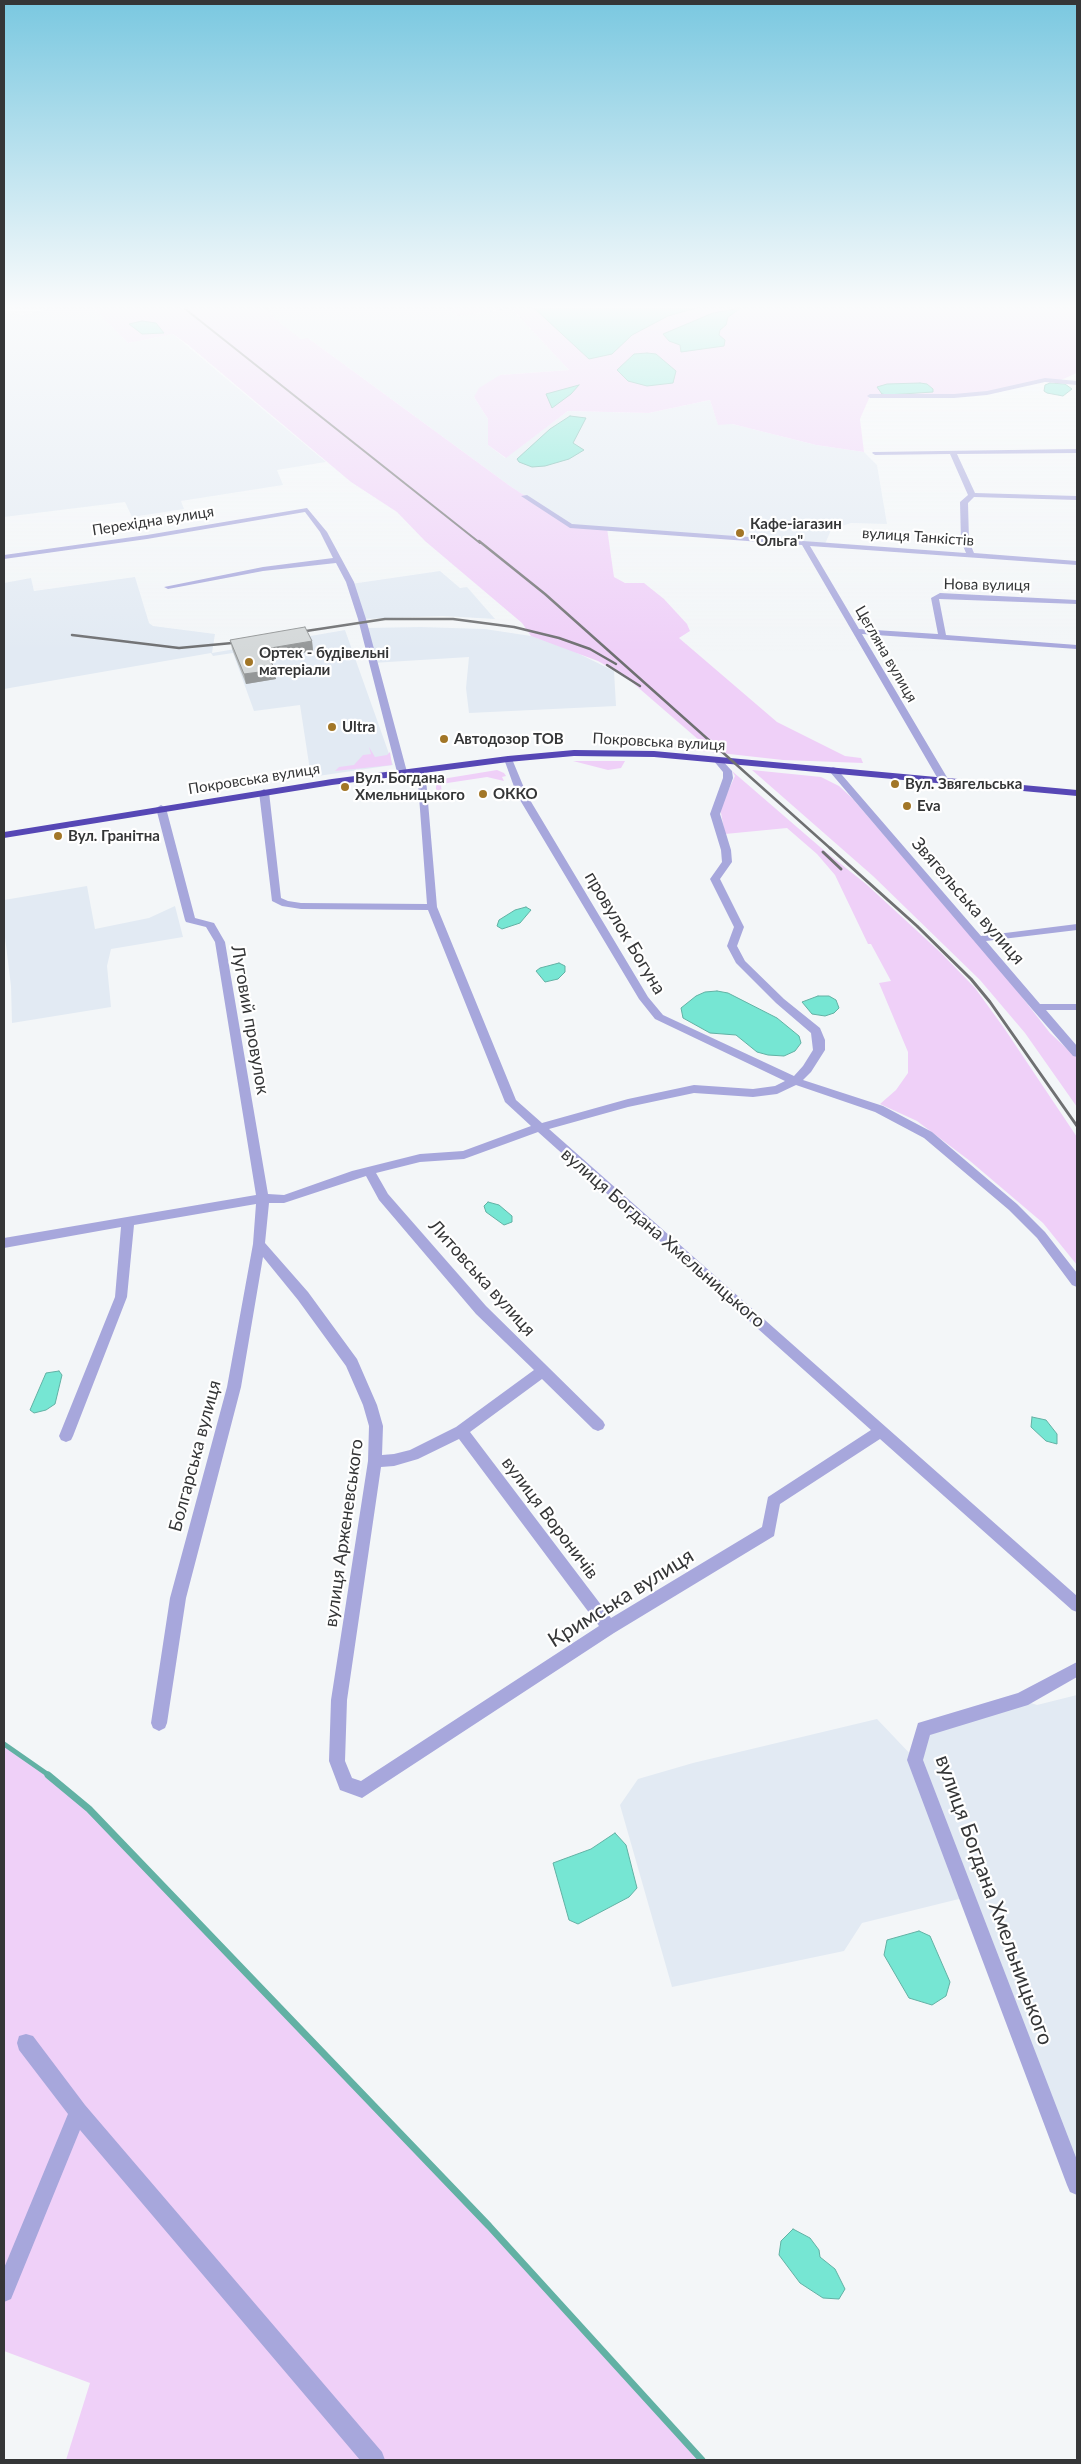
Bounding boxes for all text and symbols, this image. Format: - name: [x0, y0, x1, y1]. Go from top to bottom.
- street label: Перехідна вулиця: [91, 502, 215, 540]
- place label: Кафе-іагазин "Ольга": [750, 515, 842, 550]
- street label: вулиця Танкістів: [861, 524, 975, 550]
- marker: Кафе-іагазин "Ольга": [734, 527, 746, 539]
- street label: Нова вулиця: [944, 575, 1030, 595]
- street label: Цегляна вулиця: [851, 603, 921, 705]
- place label: Ортек - будівельні матеріали: [259, 644, 389, 679]
- marker: Ортек - будівельні матеріали: [243, 656, 255, 668]
- place label: Ultra: [342, 718, 375, 736]
- marker: Ultra: [326, 721, 338, 733]
- place label: Автодозор ТОВ: [454, 730, 564, 748]
- street label: Покровська вулиця: [592, 730, 726, 754]
- marker: Автодозор ТОВ: [438, 733, 450, 745]
- street label: Покровська вулиця: [187, 760, 321, 798]
- place label: Вул. Богдана Хмельницького: [355, 769, 465, 804]
- place label: Вул. Звягельська: [905, 775, 1022, 793]
- marker: Вул. Звягельська: [889, 778, 901, 790]
- marker: Вул. Богдана Хмельницького: [339, 781, 351, 793]
- place label: ОККО: [493, 785, 538, 803]
- marker: ОККО: [477, 788, 489, 800]
- place label: Eva: [917, 797, 941, 815]
- marker: Eva: [901, 800, 913, 812]
- place label: Вул. Гранітна: [68, 827, 160, 845]
- marker: Вул. Гранітна: [52, 830, 64, 842]
- street label: Звягельська вулиця: [907, 833, 1029, 969]
- street label: провулок Богуна: [580, 868, 670, 998]
- street label: Луговий провулок: [226, 944, 274, 1096]
- street label: вулиця Богдана Хмельницького: [557, 1144, 769, 1332]
- street label: Литовська вулиця: [424, 1215, 540, 1341]
- street label: Болгарська вулиця: [164, 1378, 226, 1534]
- street label: вулиця Арженевського: [320, 1438, 368, 1628]
- street label: вулиця Вороничів: [497, 1453, 603, 1583]
- street label: Кримська вулиця: [544, 1543, 698, 1653]
- street label: вулиця Богдана Хмельницького: [930, 1752, 1058, 2048]

